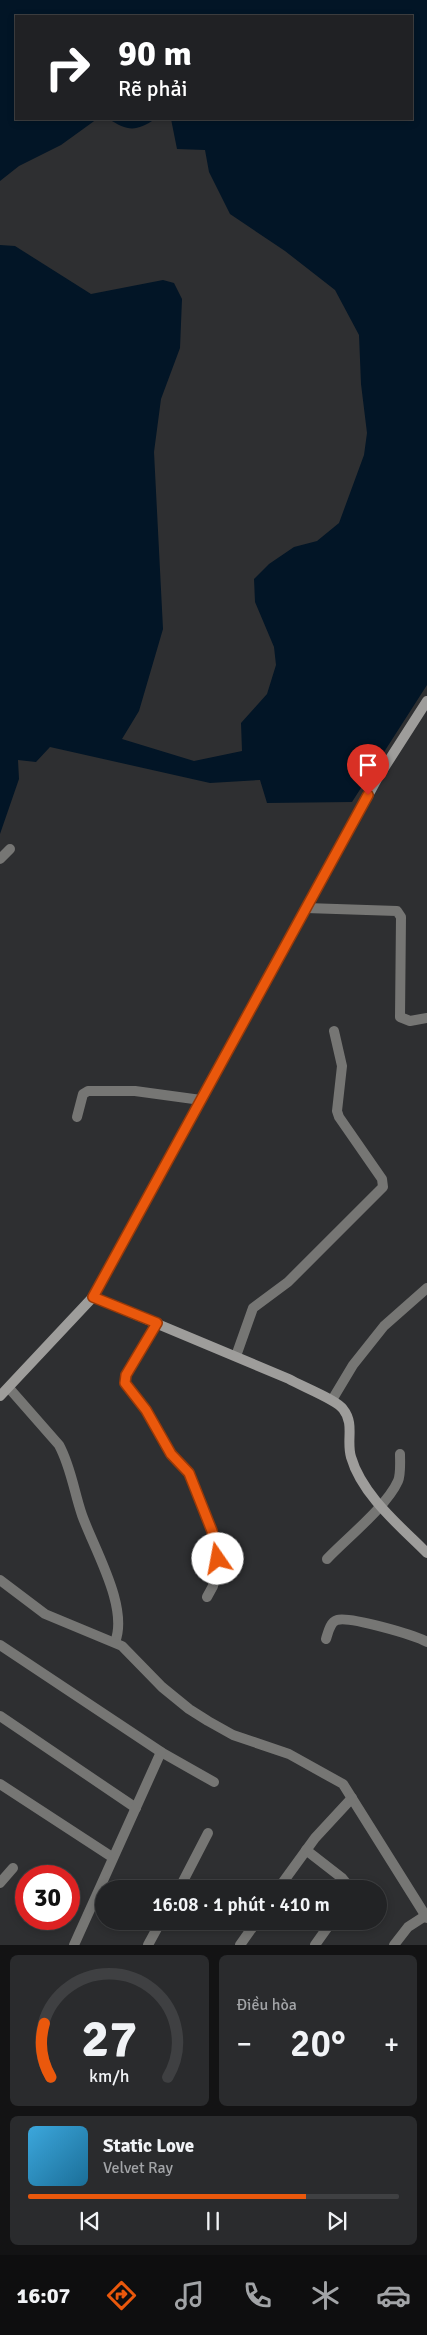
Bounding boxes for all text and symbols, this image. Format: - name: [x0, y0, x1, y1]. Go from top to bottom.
- text: 90 m: [118, 32, 192, 75]
- icon: right: [35, 35, 100, 100]
- text: Rẽ phải: [118, 75, 188, 102]
- pin: [347, 744, 389, 795]
- icon: arrive: [354, 751, 382, 779]
- position arrow: [191, 1532, 243, 1584]
- speed limit sign: 30: [15, 1865, 80, 1930]
- text: 16:08 · 1 phút · 410 m: [152, 1893, 330, 1917]
- text: Điều hòa: [237, 1995, 297, 2015]
- text: 27: [81, 2007, 137, 2071]
- text: 20°: [290, 2020, 346, 2067]
- text: −: [237, 2027, 252, 2061]
- text: +: [384, 2027, 399, 2061]
- text: km/h: [89, 2065, 129, 2087]
- text: Static Love: [103, 2134, 194, 2158]
- text: Velvet Ray: [103, 2158, 173, 2178]
- icon: previous: [76, 2207, 104, 2235]
- icon: pause: [199, 2207, 227, 2235]
- icon: next: [323, 2207, 351, 2235]
- icon: directions: [104, 2278, 139, 2313]
- icon: music: [172, 2278, 207, 2313]
- icon: phone: [240, 2278, 275, 2313]
- icon: climate: [308, 2278, 343, 2313]
- icon: car: [376, 2278, 411, 2313]
- text: 16:07: [17, 2282, 71, 2309]

